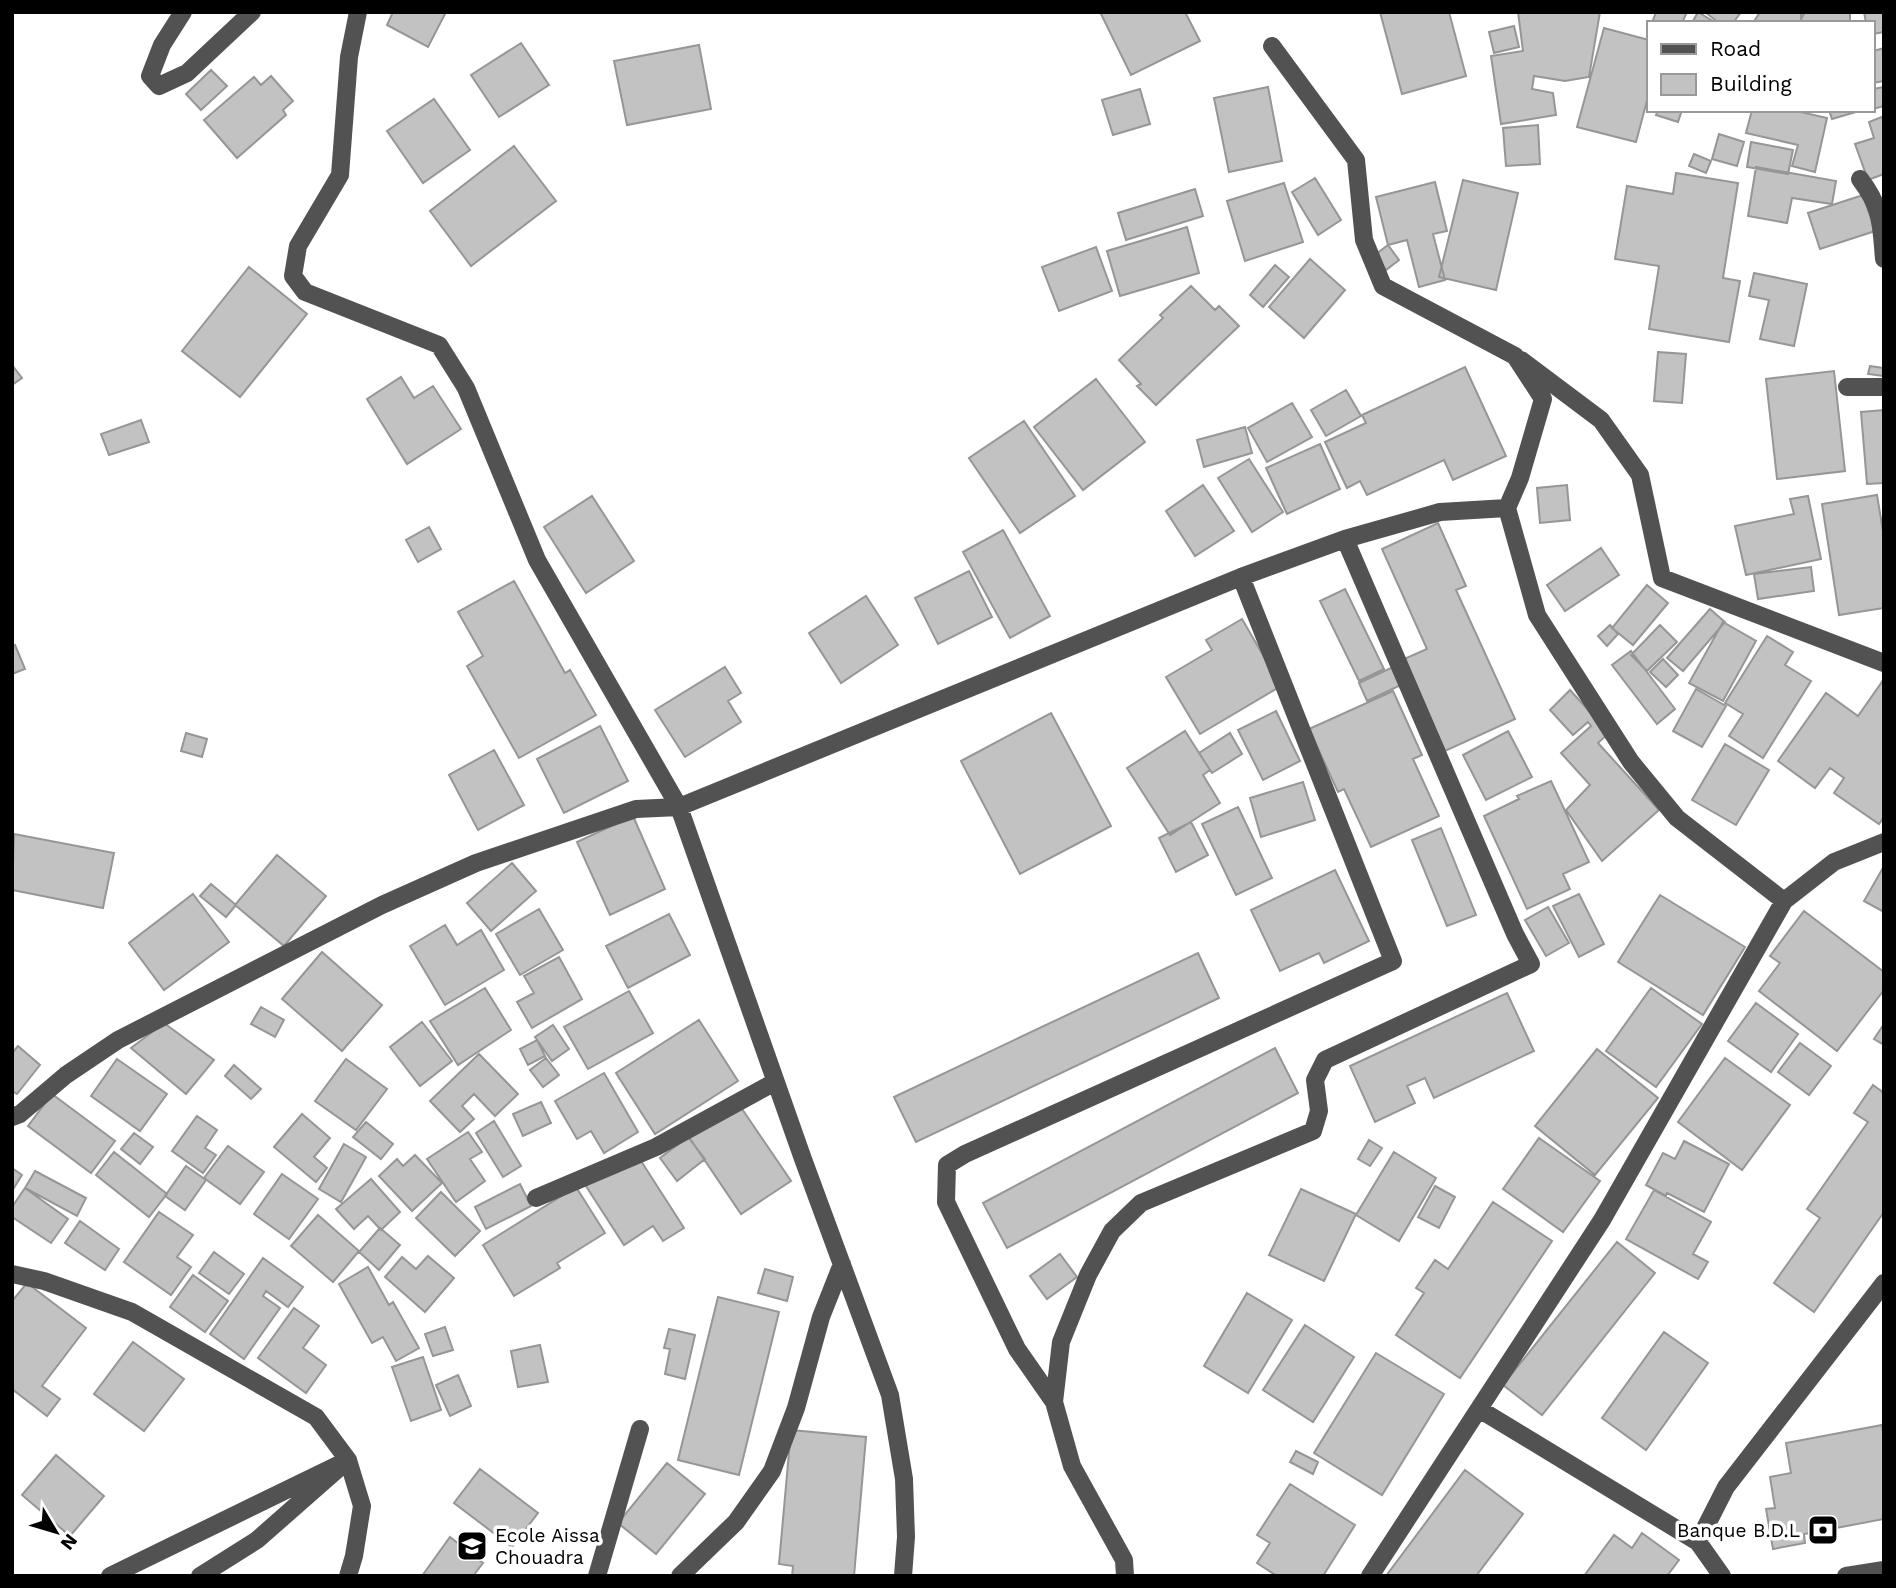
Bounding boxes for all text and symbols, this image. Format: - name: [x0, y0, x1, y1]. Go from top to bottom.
- legend: [1647, 21, 1875, 112]
- text: Road: [1710, 36, 1761, 61]
- text: Building: [1710, 71, 1792, 96]
- north arrow: [21, 1497, 91, 1567]
- bank icon: Banque B.D.L: [1806, 1513, 1840, 1547]
- place label: Banque B.D.L: [1677, 1519, 1800, 1542]
- place label: Ecole Aissa Chouadra: [495, 1524, 600, 1569]
- school or university icon: Ecole Aissa Chouadra: [455, 1529, 489, 1563]
- text: N: [56, 1530, 82, 1555]

